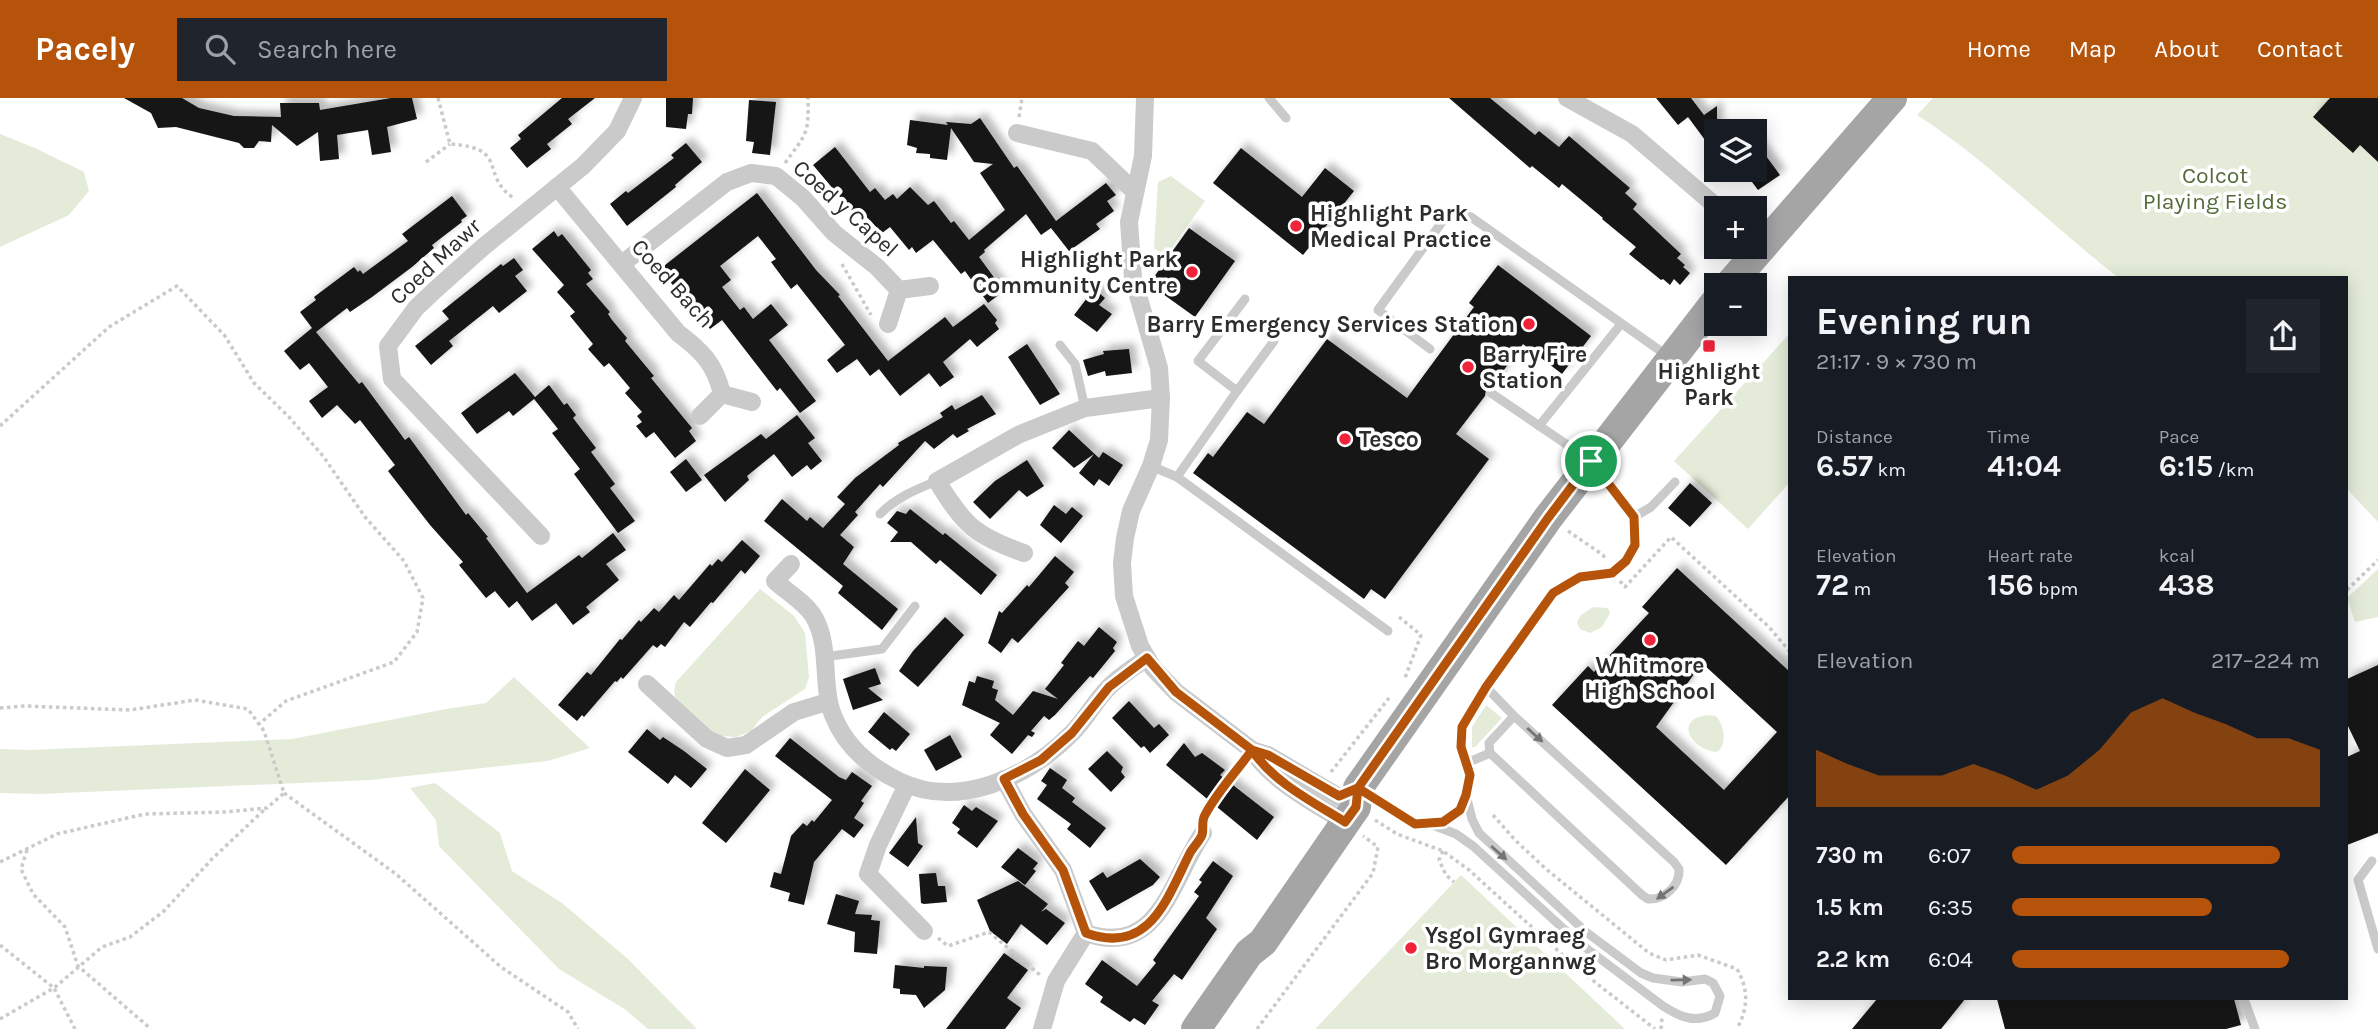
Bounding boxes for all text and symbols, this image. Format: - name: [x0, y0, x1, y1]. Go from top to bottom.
- search box: [177, 18, 667, 81]
- text: Pacely: [35, 30, 135, 68]
- icon: search: [201, 30, 239, 68]
- text: Search here: [257, 34, 397, 65]
- text: Home: [1967, 35, 2031, 63]
- text: Map: [2069, 35, 2116, 63]
- text: About: [2154, 35, 2219, 63]
- text: Contact: [2257, 35, 2343, 63]
- map controls: [1704, 119, 1767, 336]
- button: layers: [1704, 119, 1767, 182]
- street label: Coed y Capel: [788, 154, 904, 263]
- park label: Colcot Playing Fields: [2143, 162, 2287, 215]
- button: +: [1704, 196, 1767, 259]
- place label: Highlight Park Medical Practice: [1310, 200, 1491, 253]
- street label: Coed Mawr: [384, 212, 487, 310]
- marker: Highlight Park Medical Practice: [1288, 218, 1304, 234]
- street label: Coed Bach: [626, 233, 720, 333]
- place label: Highlight Park Community Centre: [973, 246, 1178, 299]
- marker: Highlight Park Community Centre: [1184, 264, 1200, 280]
- button: −: [1704, 273, 1767, 336]
- text: Evening run: [1816, 299, 2032, 344]
- button: share: [2246, 299, 2320, 373]
- place label: Barry Emergency Services Station: [1147, 311, 1515, 338]
- marker: Barry Emergency Services Station: [1521, 316, 1537, 332]
- marker: Highlight Park: [1701, 338, 1717, 354]
- place label: Barry Fire Station: [1482, 341, 1587, 394]
- text: 21:17 · 9 × 730 m: [1816, 348, 1977, 375]
- place label: Highlight Park: [1658, 358, 1760, 411]
- marker: Barry Fire Station: [1460, 359, 1476, 375]
- place label: Tesco: [1359, 426, 1419, 453]
- text: Distance: [1816, 426, 1893, 448]
- text: Time: [1987, 426, 2030, 448]
- text: Pace: [2159, 426, 2199, 448]
- marker: Tesco: [1337, 431, 1353, 447]
- pin: [1561, 431, 1621, 491]
- icon: arrive: [1572, 442, 1610, 480]
- text: 6.57: [1816, 448, 1873, 484]
- text: 41:04: [1987, 448, 2061, 484]
- text: 6:15: [2159, 448, 2213, 484]
- text: km: [1873, 459, 1906, 481]
- text: /km: [2213, 459, 2254, 481]
- text: Elevation: [1816, 545, 1896, 567]
- text: Heart rate: [1987, 545, 2073, 567]
- text: kcal: [2159, 545, 2195, 567]
- text: 72: [1816, 567, 1849, 603]
- text: 156: [1987, 567, 2034, 603]
- text: 438: [2159, 567, 2215, 603]
- text: m: [1849, 578, 1871, 600]
- text: bpm: [2034, 578, 2078, 600]
- marker: Whitmore High School: [1642, 632, 1658, 648]
- text: Elevation: [1816, 647, 1913, 674]
- text: 217–224 m: [2211, 647, 2320, 674]
- place label: Whitmore High School: [1584, 652, 1716, 705]
- one-way arrow: [1526, 727, 1544, 743]
- text: 730 m: [1816, 842, 1884, 869]
- text: 6:07: [1928, 842, 1971, 869]
- one-way arrow: [1490, 845, 1508, 861]
- one-way arrow: [1655, 886, 1674, 900]
- text: 1.5 km: [1816, 894, 1884, 921]
- text: 6:35: [1928, 894, 1973, 921]
- place label: Ysgol Gymraeg Bro Morgannwg: [1425, 922, 1596, 975]
- marker: Ysgol Gymraeg Bro Morgannwg: [1403, 940, 1419, 956]
- text: 2.2 km: [1816, 946, 1890, 973]
- text: 6:04: [1928, 946, 1973, 973]
- one-way arrow: [1670, 975, 1692, 986]

